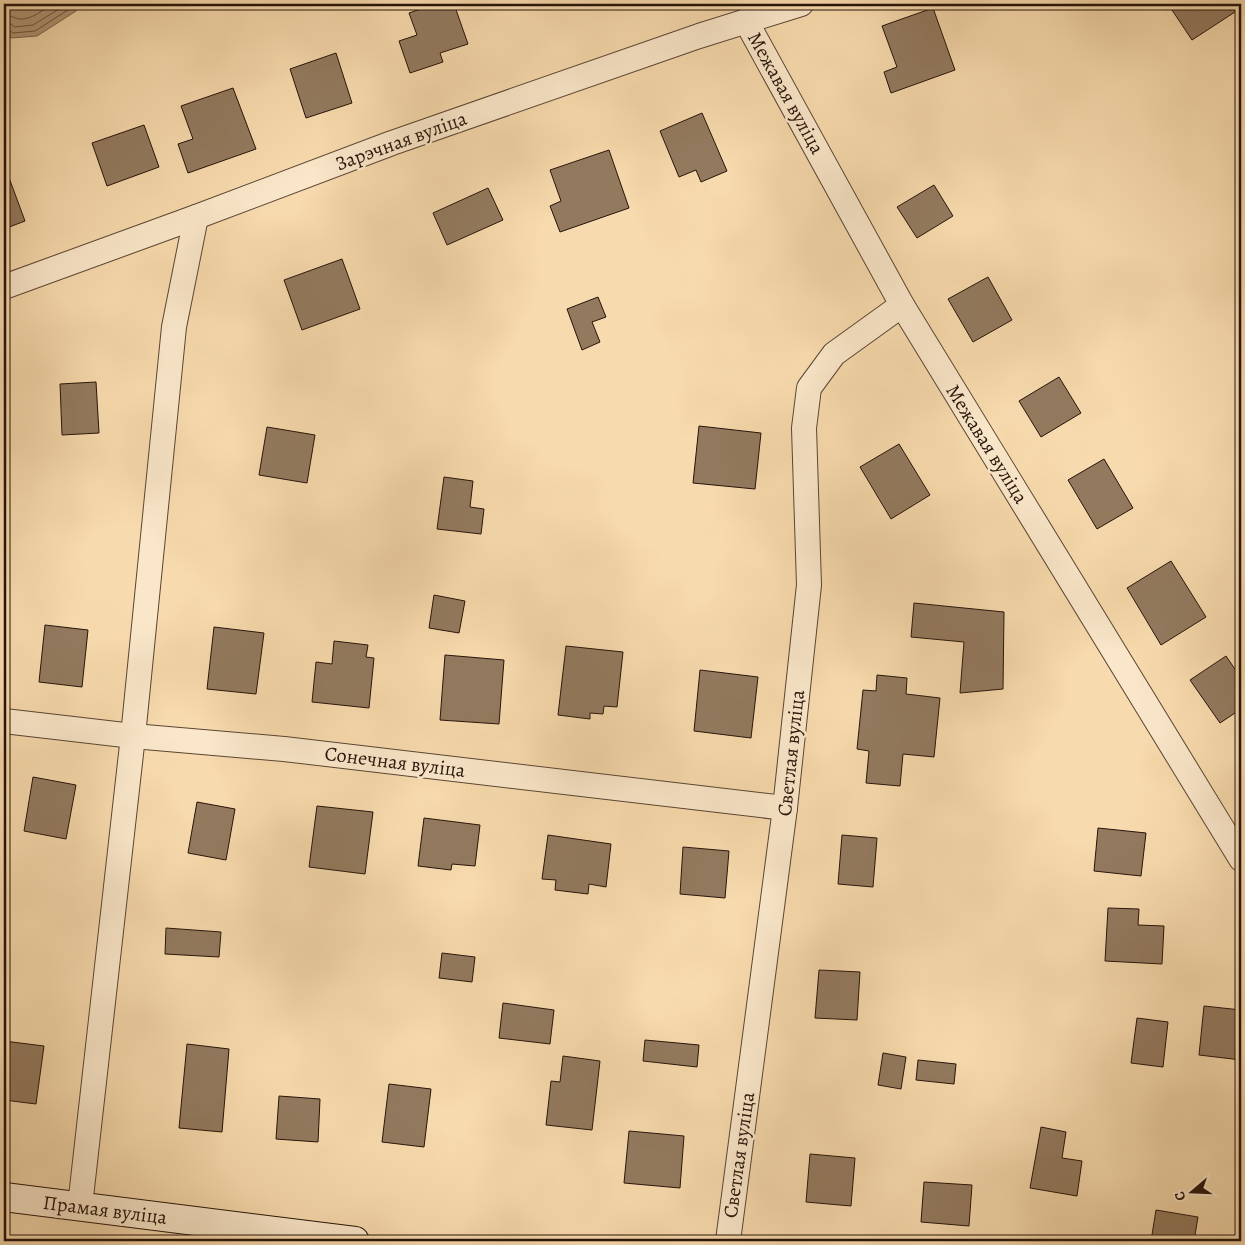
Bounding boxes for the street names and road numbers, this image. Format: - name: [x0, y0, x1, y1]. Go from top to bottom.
- street label: Межавая вуліца: [741, 27, 831, 160]
- street label: Зарэчная вуліца: [332, 104, 471, 177]
- street label: Межавая вуліца: [940, 379, 1035, 509]
- street label: Светлая вуліца: [771, 688, 811, 818]
- street label: Сонечная вуліца: [323, 740, 468, 784]
- street label: Светлая вуліца: [717, 1090, 761, 1220]
- street label: Прамая вуліца: [41, 1189, 169, 1231]

